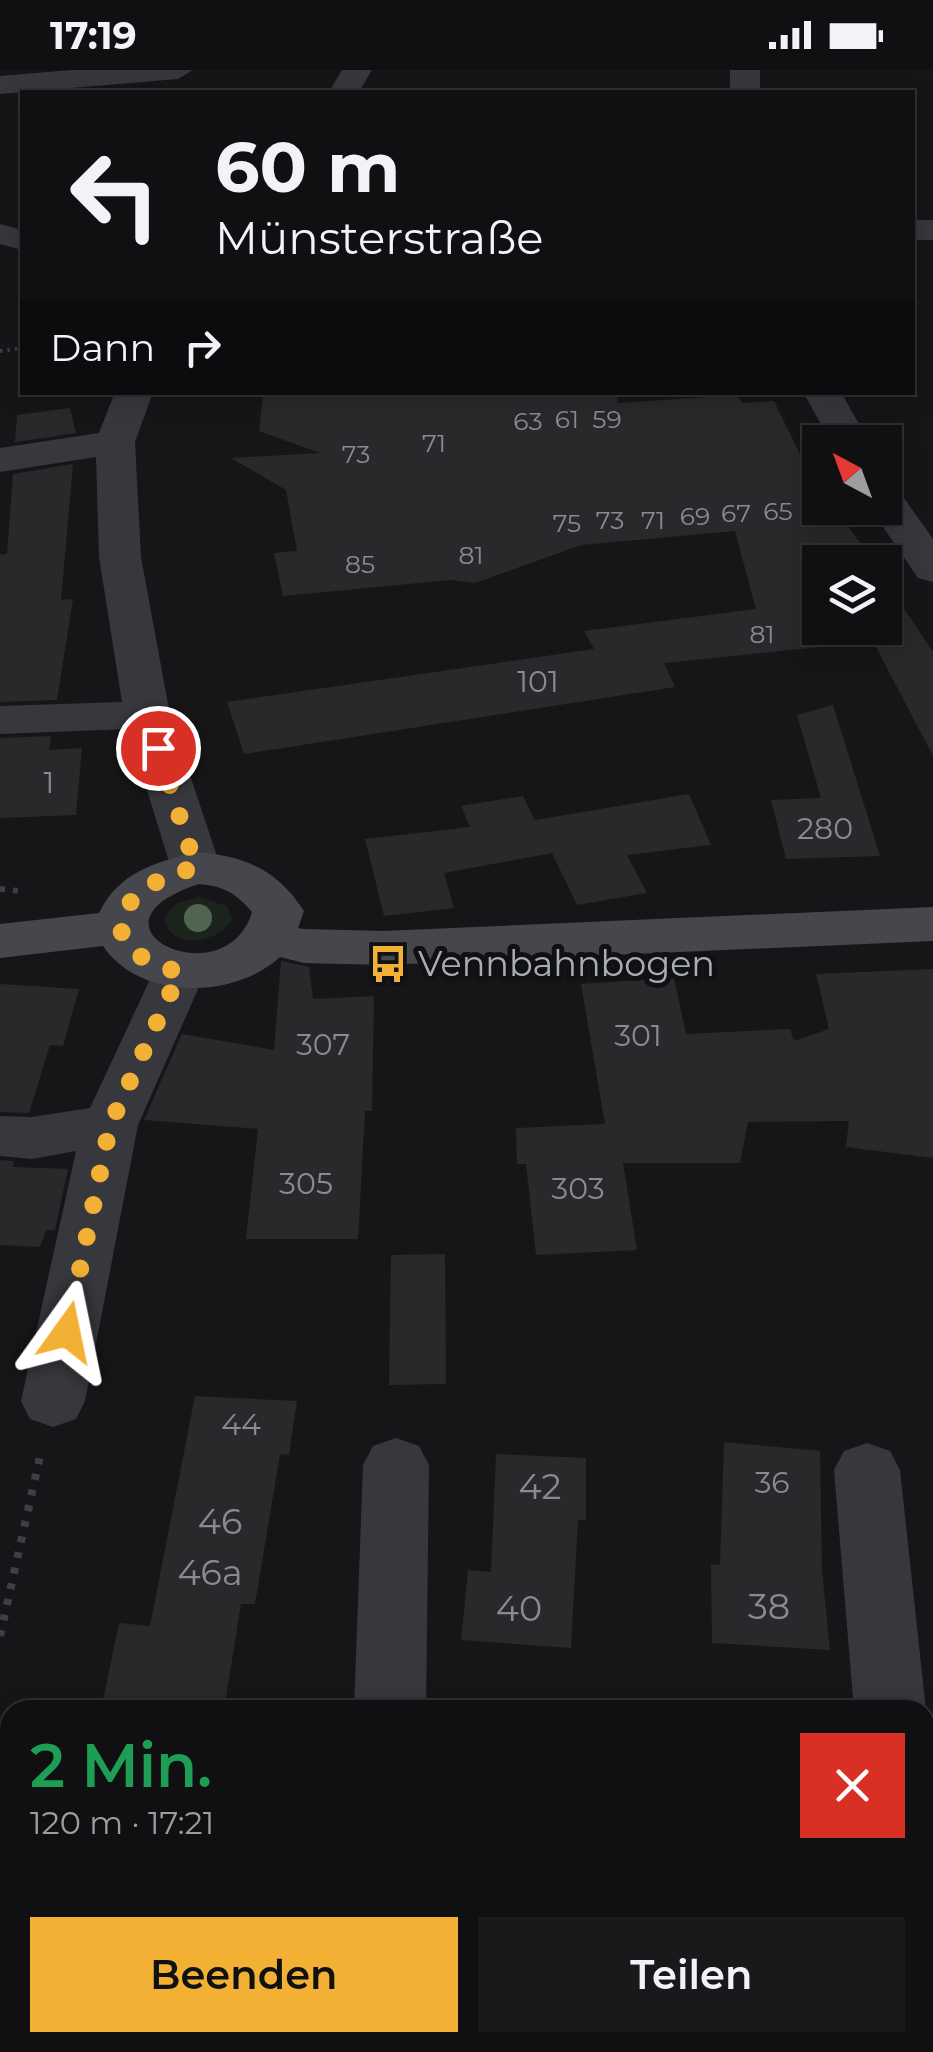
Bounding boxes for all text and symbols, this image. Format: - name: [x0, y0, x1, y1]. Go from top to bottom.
- text: 17:19: [50, 12, 137, 59]
- text: 60 m: [215, 124, 400, 210]
- icon: left: [50, 130, 180, 260]
- text: Münsterstraße: [215, 210, 543, 265]
- icon: right: [175, 320, 230, 375]
- text: Dann: [50, 324, 155, 371]
- house number: 61: [555, 404, 579, 434]
- house number: 59: [592, 404, 622, 434]
- house number: 63: [513, 406, 543, 436]
- north arrow: [802, 425, 902, 525]
- map controls: [802, 425, 902, 645]
- house number: 71: [422, 428, 446, 458]
- house number: 73: [342, 439, 370, 469]
- house number: 65: [763, 496, 793, 526]
- house number: 67: [721, 498, 751, 528]
- house number: 69: [680, 501, 710, 531]
- house number: 73: [596, 505, 624, 535]
- house number: 71: [641, 505, 665, 535]
- house number: 75: [553, 508, 581, 538]
- house number: 81: [459, 540, 483, 570]
- button: layers: [802, 545, 902, 645]
- house number: 85: [345, 549, 375, 579]
- house number: 81: [750, 619, 774, 649]
- house number: 101: [517, 663, 559, 700]
- pin: [116, 706, 201, 791]
- icon: arrive: [131, 721, 186, 776]
- house number: 1: [44, 764, 54, 801]
- house number: 280: [797, 810, 853, 847]
- place label: Vennbahnbogen: [418, 942, 715, 985]
- bus stop icon: Vennbahnbogen: [367, 943, 409, 985]
- house number: 301: [614, 1017, 662, 1054]
- house number: 307: [296, 1026, 350, 1063]
- house number: 305: [279, 1165, 333, 1202]
- house number: 303: [551, 1170, 605, 1207]
- position arrow: [15, 1280, 119, 1384]
- house number: 44: [221, 1406, 261, 1443]
- house number: 36: [754, 1464, 790, 1501]
- house number: 42: [519, 1465, 561, 1508]
- house number: 46: [198, 1500, 242, 1543]
- house number: 46a: [177, 1551, 243, 1594]
- house number: 38: [748, 1585, 790, 1628]
- house number: 40: [496, 1587, 542, 1630]
- text: 2 Min.: [30, 1729, 212, 1802]
- button: close: [800, 1733, 905, 1838]
- text: 120 m · 17:21: [30, 1803, 214, 1842]
- button: Beenden: [30, 1917, 458, 2032]
- button: Teilen: [478, 1917, 905, 2032]

